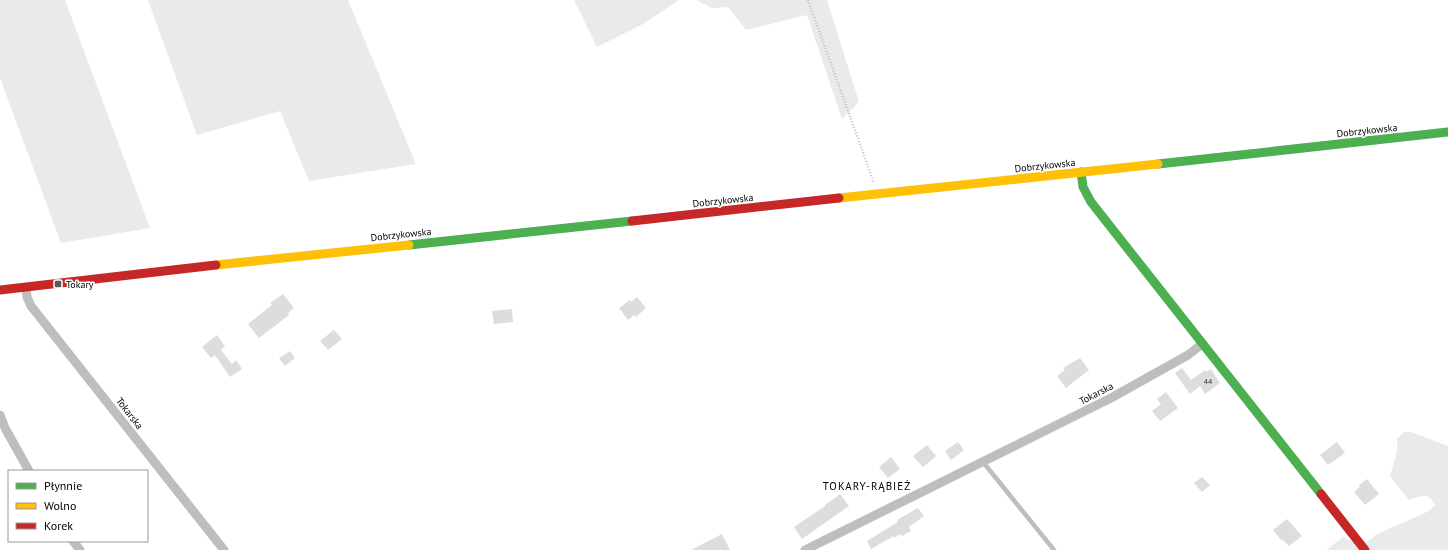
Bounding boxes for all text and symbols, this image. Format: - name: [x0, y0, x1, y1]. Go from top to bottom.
- street label: Dobrzykowska: [1336, 121, 1398, 140]
- street label: Dobrzykowska: [1014, 156, 1076, 175]
- street label: Dobrzykowska: [692, 191, 754, 210]
- street label: Dobrzykowska: [370, 225, 432, 244]
- place label: Tokary: [66, 278, 94, 291]
- marker: Tokary: [53, 279, 63, 289]
- house number: 44: [1204, 376, 1213, 386]
- street label: Tokarska: [1077, 379, 1116, 408]
- street label: Tokarska: [113, 395, 146, 432]
- legend: [8, 470, 148, 542]
- text: Płynnie: [44, 478, 82, 493]
- district label: TOKARY-RĄBIEŻ: [823, 479, 911, 493]
- text: Wolno: [44, 498, 76, 513]
- text: Korek: [44, 518, 73, 533]

